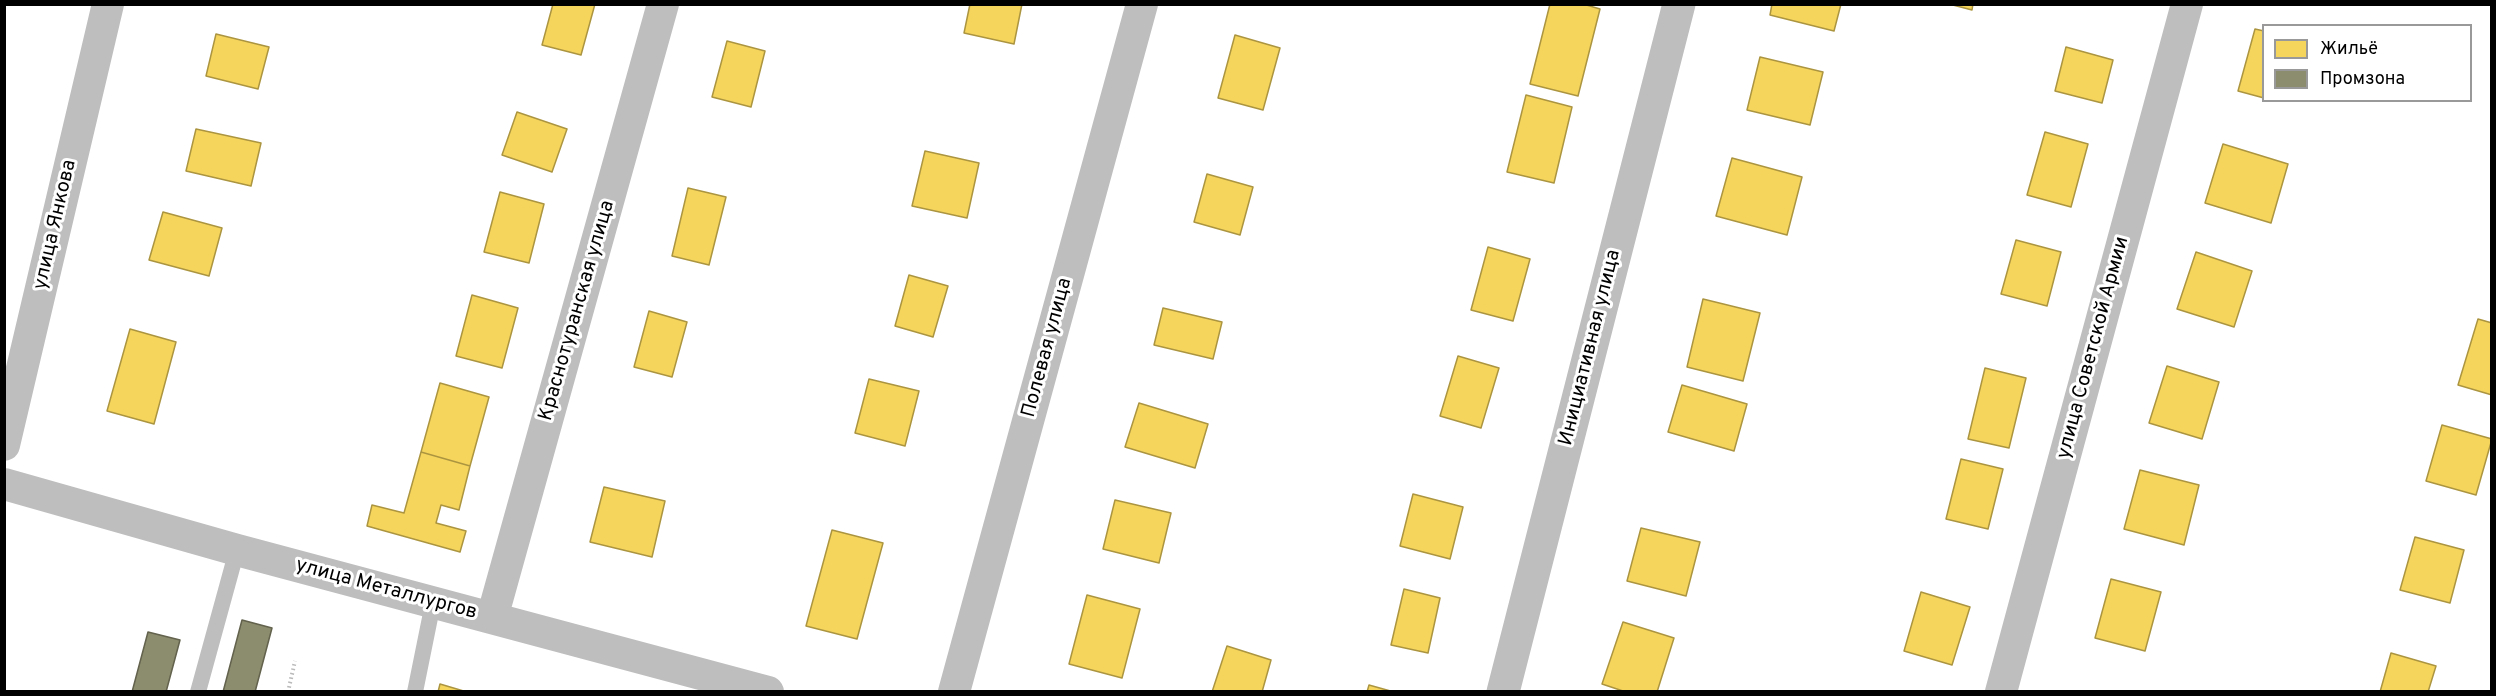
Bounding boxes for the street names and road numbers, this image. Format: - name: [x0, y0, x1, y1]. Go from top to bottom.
- street label: улица Янкова: [29, 158, 83, 292]
- street label: Краснотуранская улица: [535, 198, 621, 424]
- street label: улица Советской Армии: [2053, 234, 2135, 462]
- street label: Инициативная улица: [1555, 248, 1627, 448]
- street label: Полевая улица: [1018, 276, 1078, 420]
- street label: улица Металлургов: [293, 554, 479, 626]

